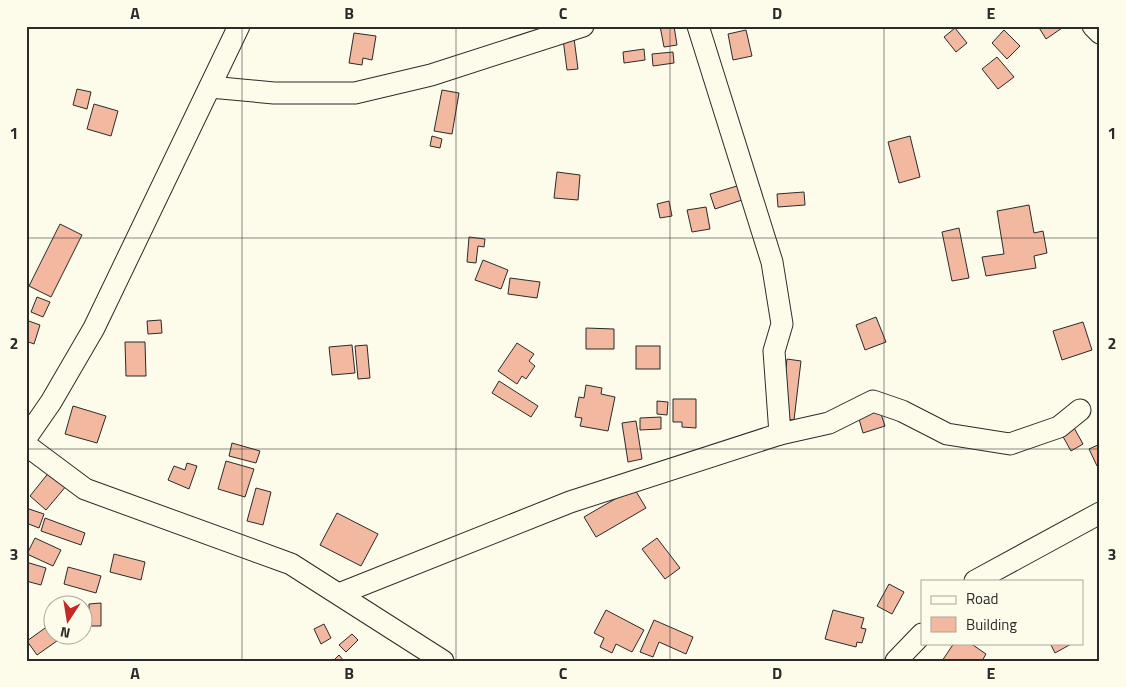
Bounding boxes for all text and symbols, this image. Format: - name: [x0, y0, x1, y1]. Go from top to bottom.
- text: A: [130, 1, 140, 25]
- text: B: [344, 1, 354, 25]
- text: C: [559, 1, 568, 25]
- text: D: [772, 1, 782, 25]
- text: E: [987, 1, 996, 25]
- text: 1: [10, 121, 18, 145]
- text: 1: [1108, 121, 1116, 145]
- text: 2: [10, 331, 18, 355]
- text: 2: [1108, 331, 1116, 355]
- text: 3: [10, 542, 18, 566]
- text: 3: [1108, 542, 1116, 566]
- legend: [921, 580, 1084, 644]
- text: Road: [966, 587, 998, 610]
- north arrow: [42, 594, 92, 644]
- text: Building: [966, 613, 1017, 636]
- text: N: [58, 622, 72, 644]
- text: A: [130, 661, 140, 685]
- text: B: [344, 661, 354, 685]
- text: C: [559, 661, 568, 685]
- text: D: [772, 661, 782, 685]
- text: E: [987, 661, 996, 685]

